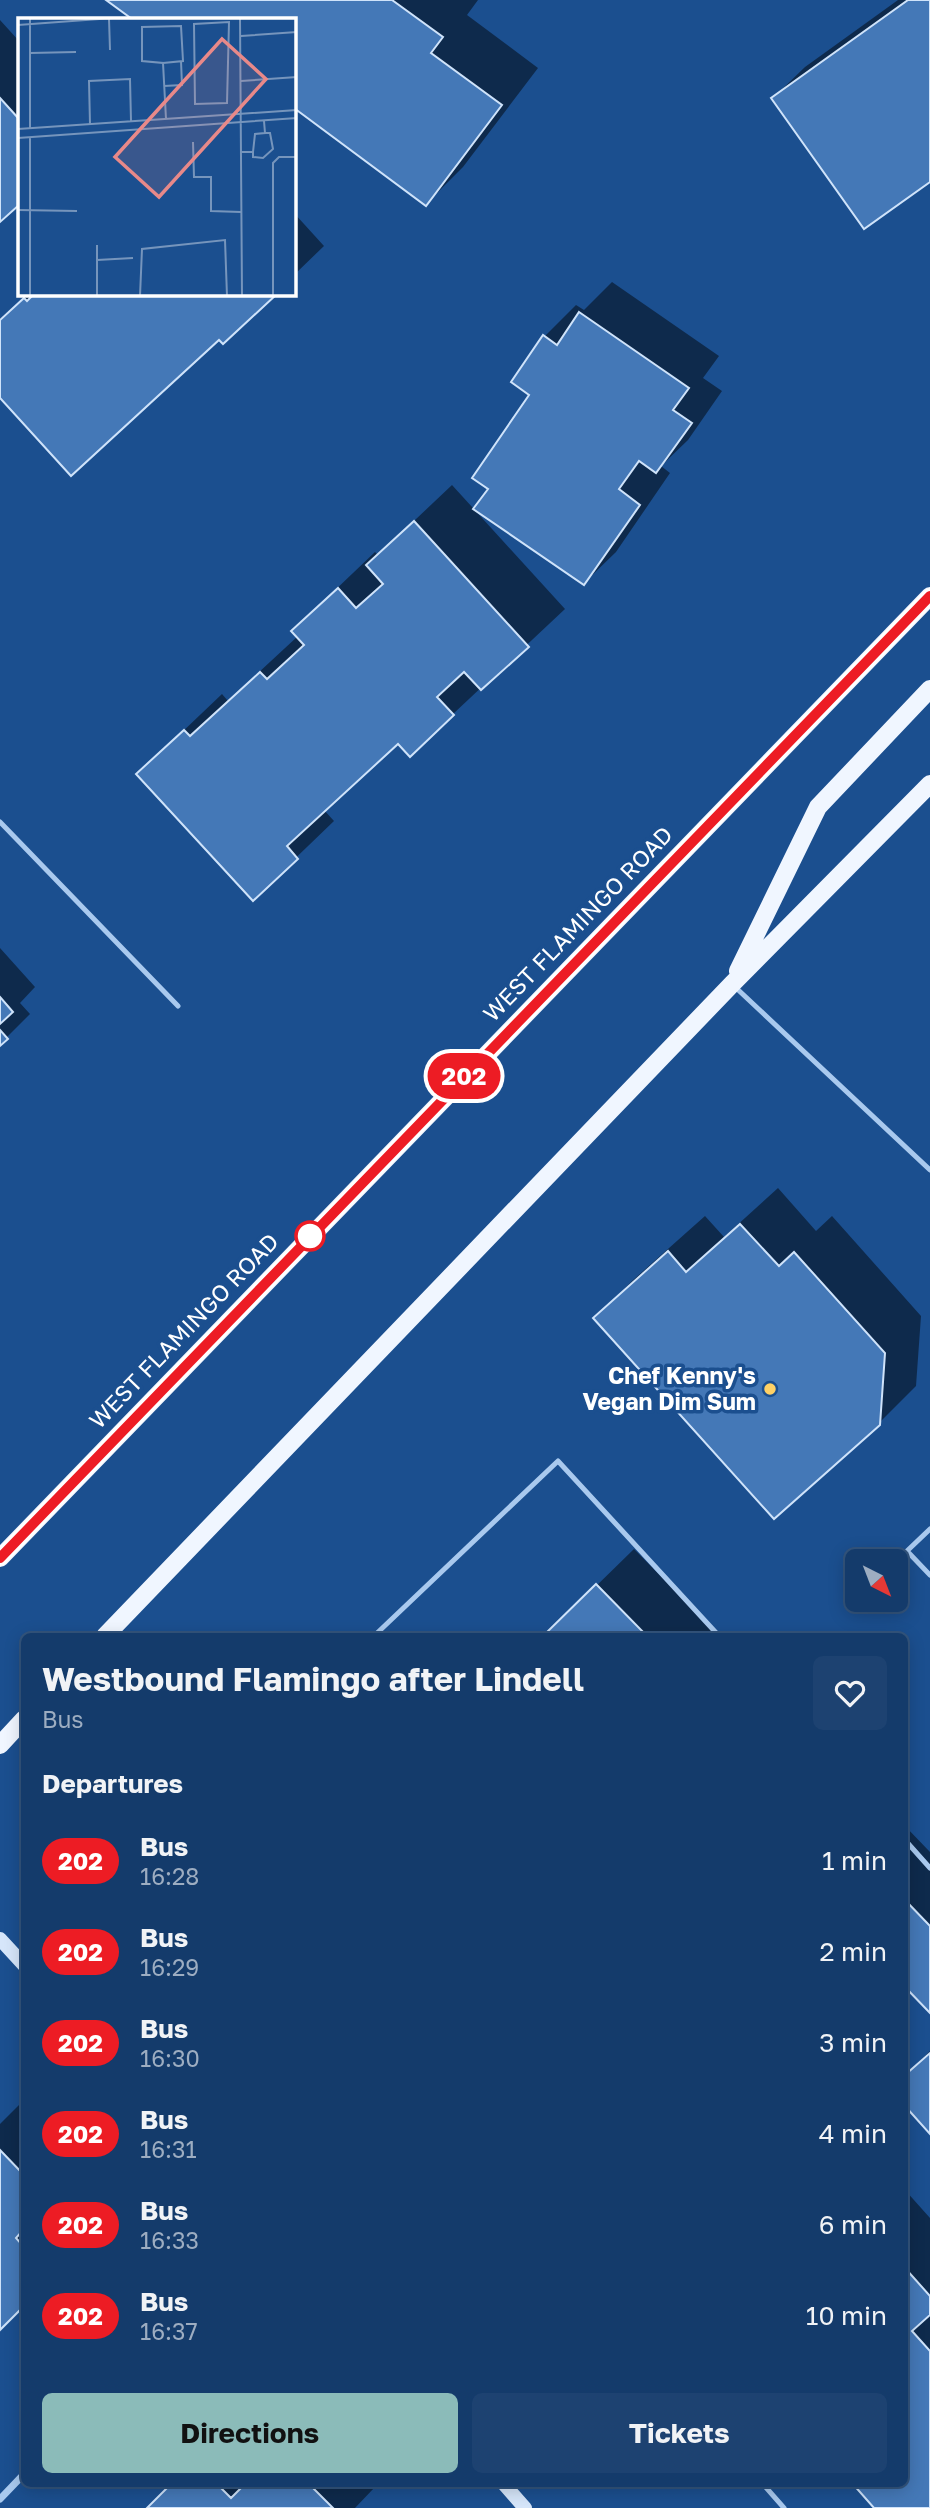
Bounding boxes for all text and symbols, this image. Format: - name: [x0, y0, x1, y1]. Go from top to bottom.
- inset map: [18, 18, 296, 296]
- street label: WEST FLAMINGO ROAD: [477, 820, 678, 1027]
- line badge: 202: [424, 1053, 504, 1099]
- text: 202: [442, 1061, 486, 1090]
- unlabelled marker: [295, 1221, 325, 1251]
- street label: WEST FLAMINGO ROAD: [83, 1227, 284, 1434]
- place label: Chef Kenny's Vegan Dim Sum: [582, 1361, 756, 1415]
- marker: Chef Kenny's Vegan Dim Sum: [762, 1381, 778, 1397]
- north arrow: [845, 1549, 908, 1612]
- map controls: [845, 1549, 908, 1612]
- button: heart: [813, 1656, 887, 1730]
- text: Westbound Flamingo after Lindell: [42, 1659, 584, 1698]
- text: Bus: [42, 1705, 84, 1733]
- text: Departures: [42, 1768, 183, 1799]
- text: Bus: [140, 1831, 188, 1862]
- text: 1 min: [822, 1845, 887, 1876]
- text: 202: [58, 1846, 103, 1875]
- text: 16:28: [140, 1862, 199, 1890]
- text: Bus: [140, 1922, 188, 1953]
- text: 2 min: [819, 1936, 887, 1967]
- text: 202: [58, 1937, 103, 1966]
- text: 16:29: [140, 1953, 199, 1981]
- text: Bus: [140, 2013, 188, 2044]
- text: 3 min: [819, 2027, 887, 2058]
- text: 202: [58, 2028, 103, 2057]
- text: 16:30: [140, 2044, 200, 2072]
- text: Bus: [140, 2104, 188, 2135]
- text: 4 min: [819, 2118, 887, 2149]
- text: 202: [58, 2119, 103, 2148]
- text: 16:31: [140, 2135, 197, 2163]
- text: Bus: [140, 2195, 188, 2226]
- text: 6 min: [819, 2209, 887, 2240]
- text: 202: [58, 2210, 103, 2239]
- text: 16:33: [140, 2226, 199, 2254]
- text: Bus: [140, 2286, 188, 2317]
- text: 10 min: [806, 2300, 887, 2331]
- text: 202: [58, 2301, 103, 2330]
- text: 16:37: [140, 2317, 198, 2345]
- button: Directions: [42, 2393, 458, 2473]
- button: Tickets: [472, 2393, 887, 2473]

